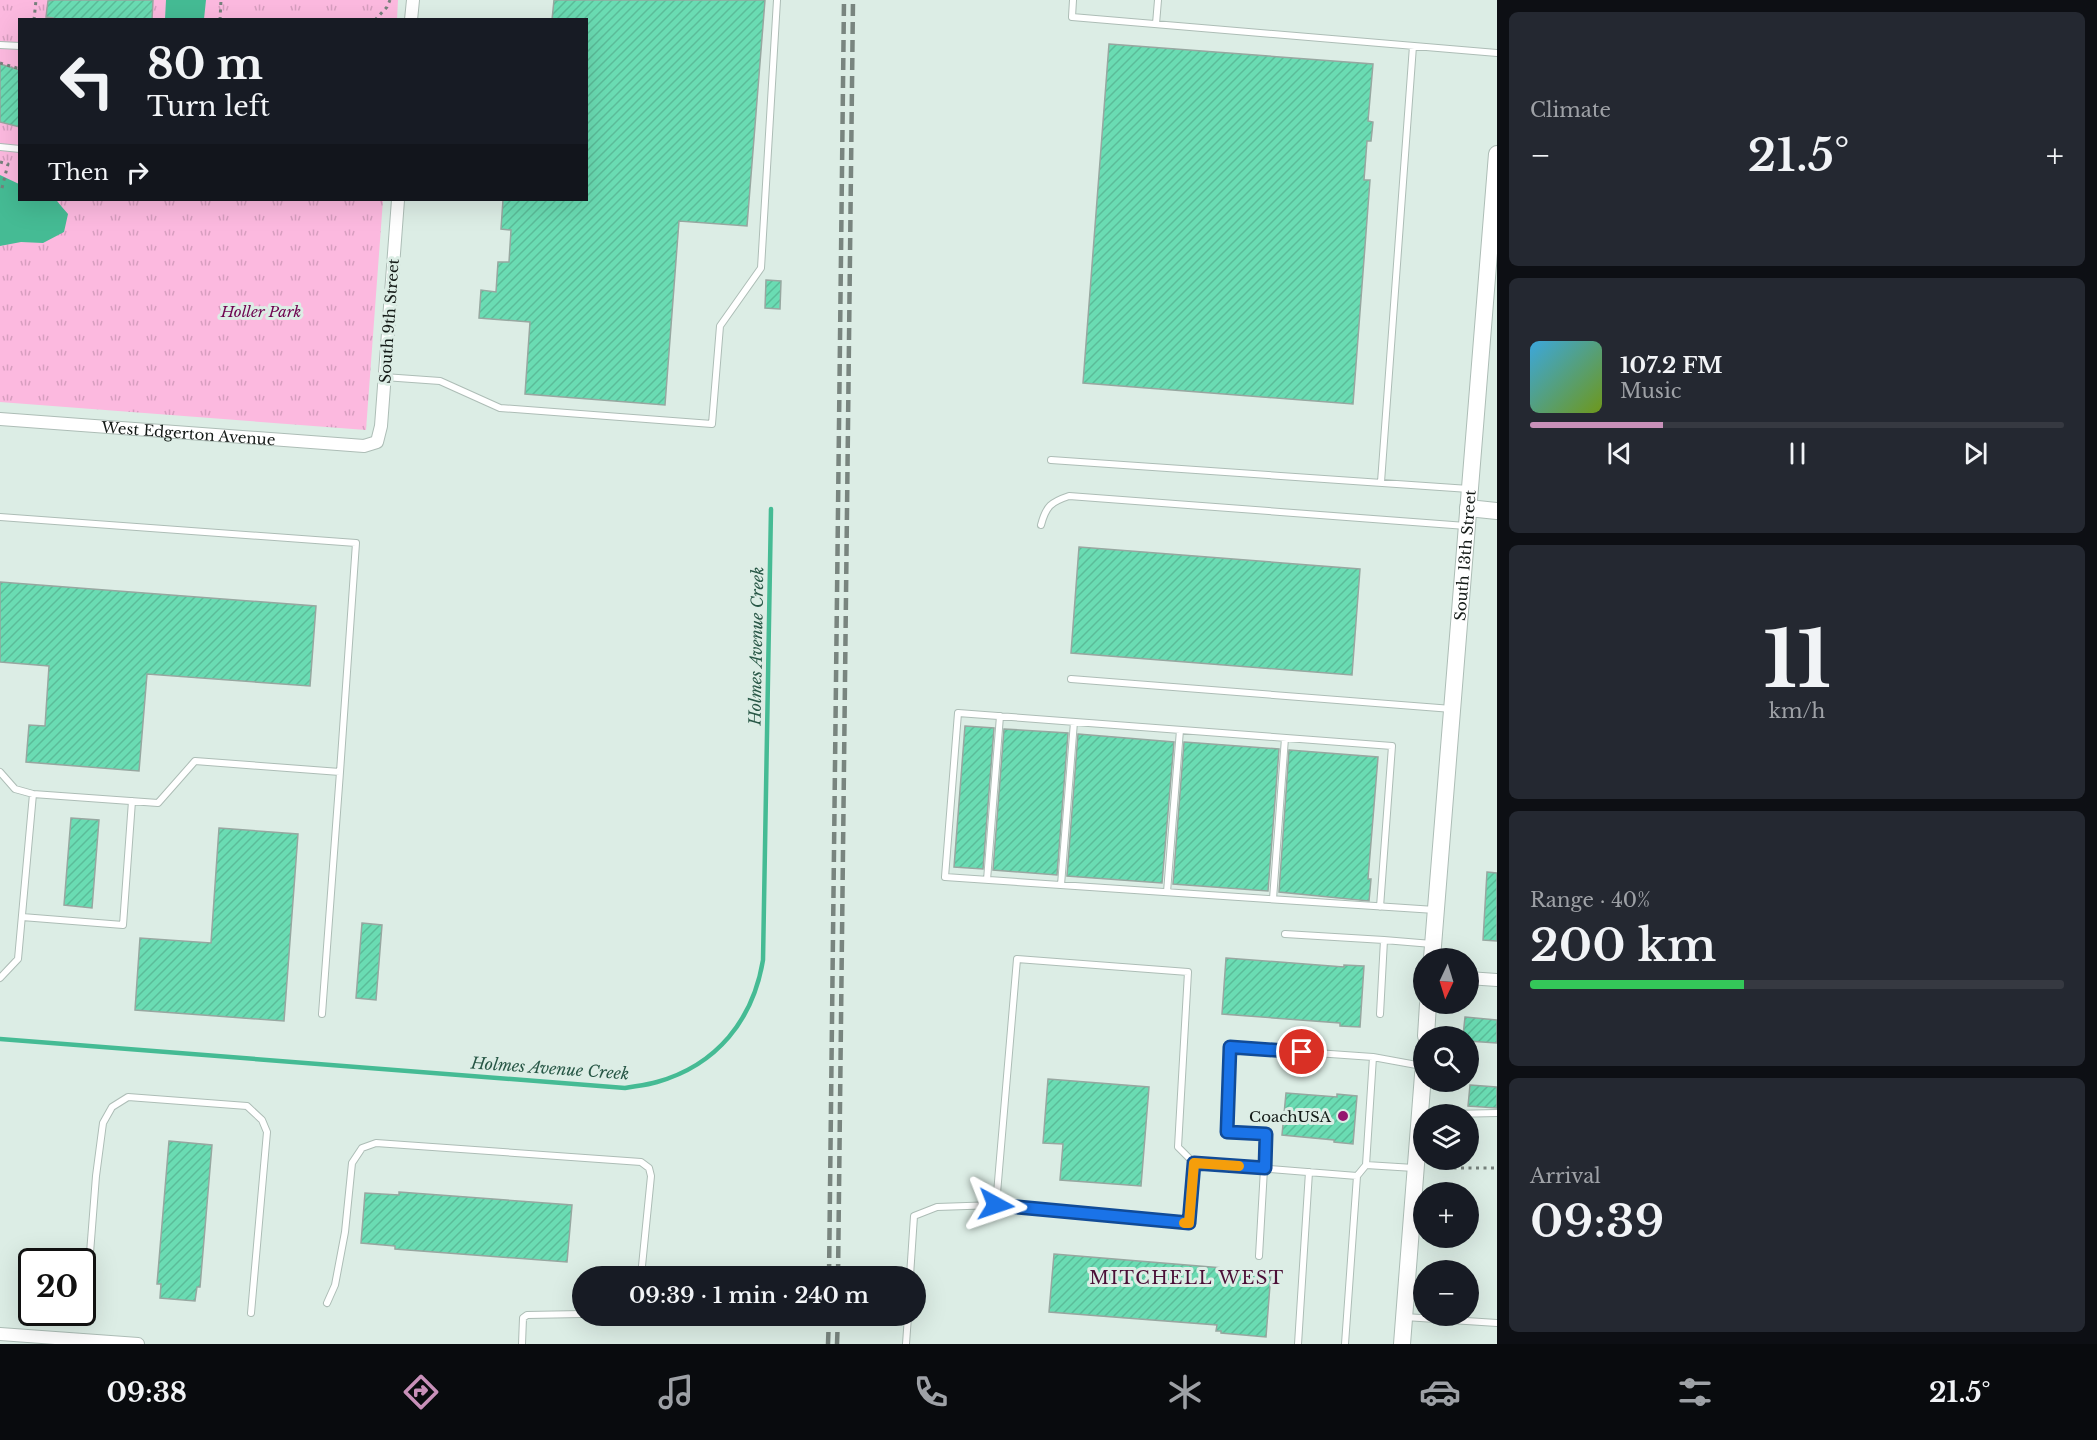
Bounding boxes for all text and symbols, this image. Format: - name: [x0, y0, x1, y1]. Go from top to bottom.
- text: 80 m: [147, 38, 263, 90]
- icon: left: [48, 42, 126, 120]
- text: Turn left: [147, 90, 270, 123]
- text: Climate: [1530, 98, 1611, 122]
- text: 21.5°: [1747, 127, 1849, 183]
- text: −: [1530, 135, 1551, 176]
- text: +: [2046, 135, 2064, 176]
- icon: right: [121, 156, 154, 189]
- text: Then: [48, 159, 109, 186]
- street label: South 9th Street: [375, 258, 403, 384]
- park label: Holler Park: [220, 302, 301, 321]
- text: 107.2 FM: [1620, 352, 1723, 379]
- text: Music: [1620, 379, 1681, 403]
- street label: West Edgerton Avenue: [100, 417, 276, 449]
- icon: previous: [1603, 437, 1636, 470]
- icon: pause: [1781, 437, 1814, 470]
- icon: next: [1959, 437, 1992, 470]
- street label: South 13th Street: [1450, 489, 1479, 622]
- water label: Holmes Avenue Creek: [745, 567, 767, 726]
- text: 11: [1763, 611, 1831, 708]
- text: km/h: [1769, 699, 1825, 723]
- text: Range · 40%: [1530, 888, 1651, 912]
- text: 200 km: [1530, 917, 1716, 973]
- north arrow: [1413, 948, 1479, 1014]
- map controls: [1413, 948, 1479, 1326]
- pin: [1276, 1026, 1327, 1077]
- button: search: [1413, 1026, 1479, 1092]
- icon: arrive: [1285, 1035, 1318, 1068]
- water label: Holmes Avenue Creek: [469, 1052, 630, 1084]
- button: layers: [1413, 1104, 1479, 1170]
- place label: CoachUSA: [1249, 1107, 1331, 1126]
- marker: CoachUSA: [1336, 1109, 1350, 1123]
- text: Arrival: [1530, 1164, 1601, 1188]
- position arrow: [964, 1173, 1028, 1237]
- button: +: [1413, 1182, 1479, 1248]
- text: 09:39: [1530, 1193, 1664, 1249]
- speed limit sign: 20: [18, 1248, 96, 1326]
- button: −: [1413, 1260, 1479, 1326]
- district label: MITCHELL WEST: [1089, 1267, 1285, 1289]
- text: 09:39 · 1 min · 240 m: [629, 1282, 869, 1309]
- icon: directions: [400, 1371, 442, 1413]
- icon: music: [655, 1371, 697, 1413]
- icon: phone: [910, 1371, 952, 1413]
- icon: climate: [1164, 1371, 1206, 1413]
- icon: car: [1419, 1371, 1461, 1413]
- icon: filters: [1674, 1371, 1716, 1413]
- text: 09:38: [106, 1376, 187, 1409]
- text: 21.5°: [1929, 1376, 1991, 1409]

